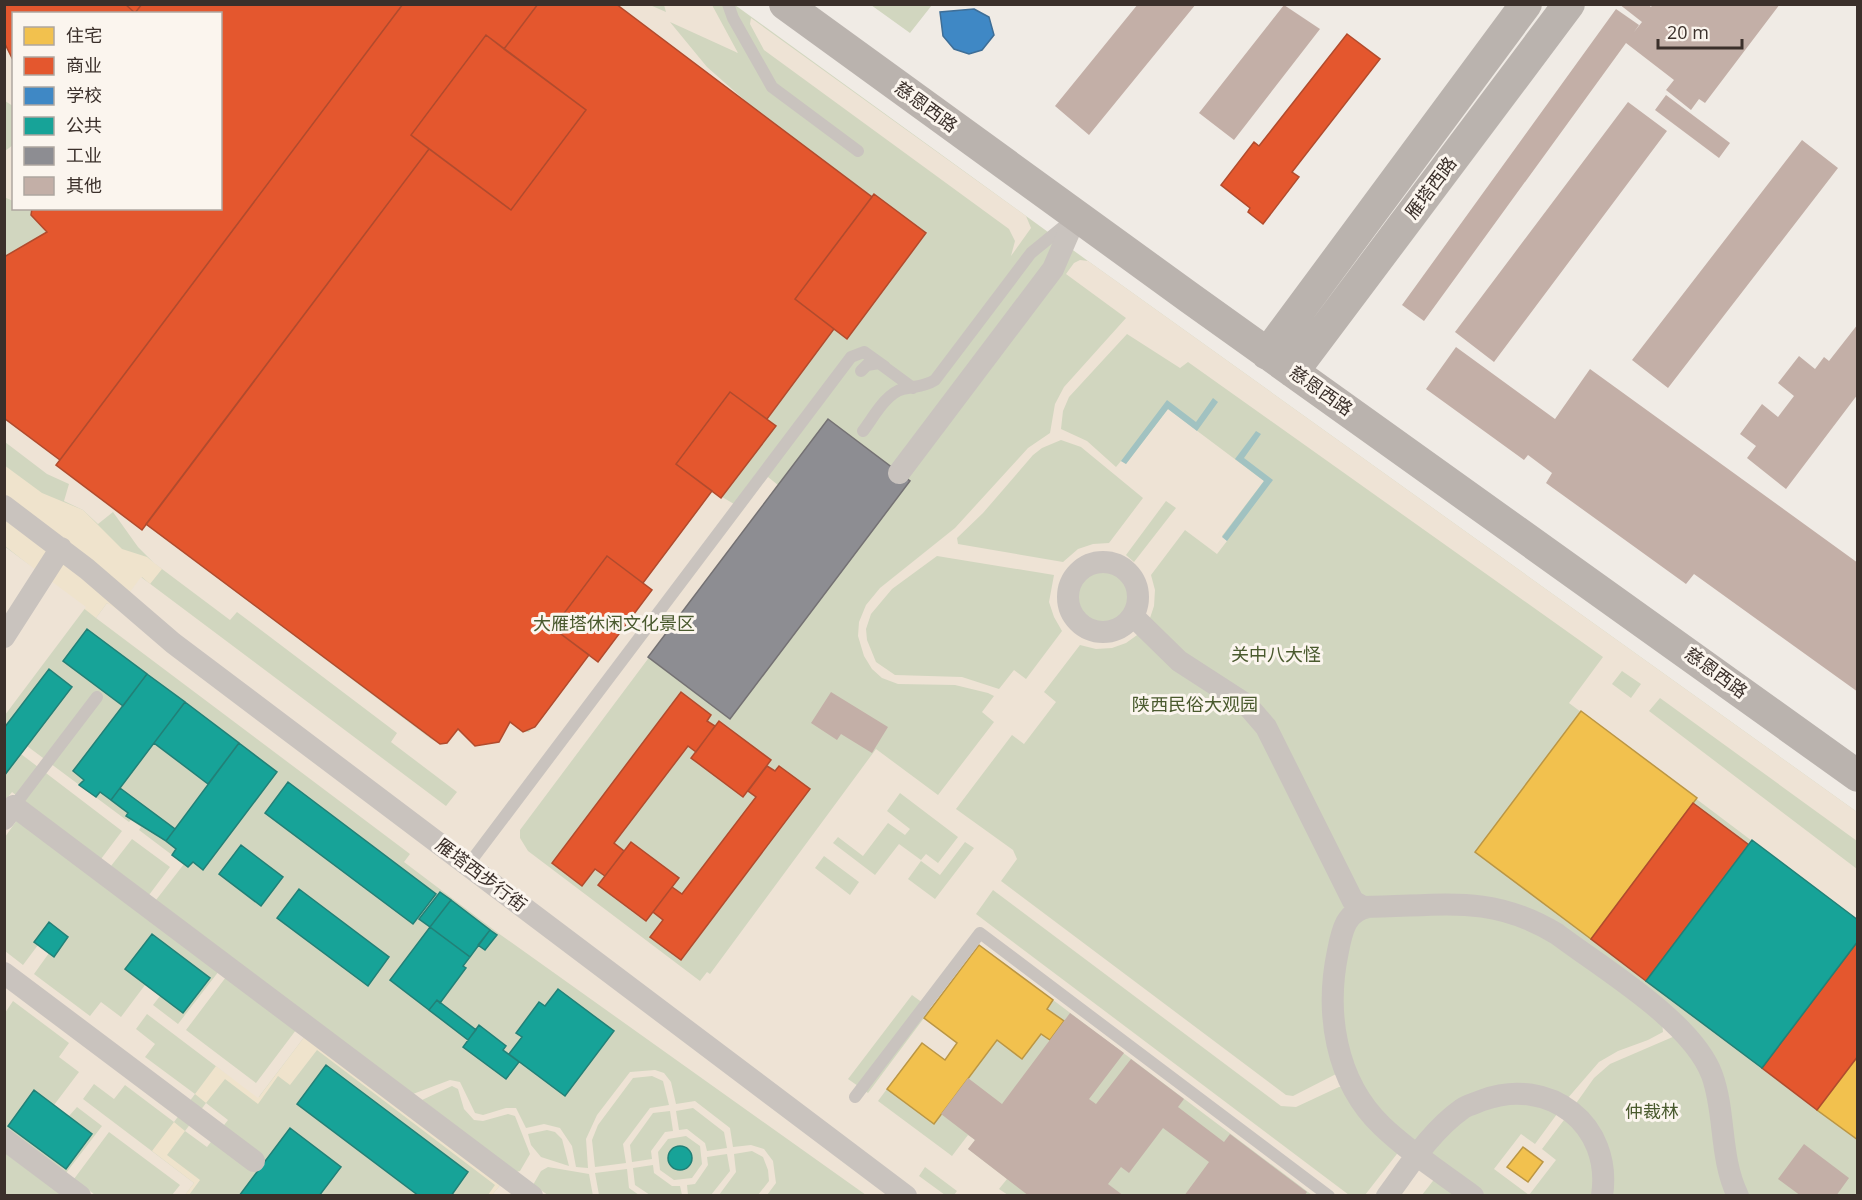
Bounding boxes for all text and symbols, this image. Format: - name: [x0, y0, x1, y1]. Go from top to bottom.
- legend: [12, 12, 222, 210]
- scale bar: [1658, 12, 1742, 50]
- text: 20 m: [1667, 20, 1709, 44]
- text: 住宅: [66, 23, 102, 47]
- text: 商业: [66, 53, 102, 77]
- street label: 慈恩西路: [890, 75, 963, 137]
- text: 学校: [66, 83, 102, 107]
- text: 公共: [66, 113, 102, 137]
- text: 工业: [66, 143, 102, 167]
- street label: 雁塔西路: [1399, 151, 1461, 223]
- text: 其他: [66, 173, 102, 197]
- street label: 慈恩西路: [1285, 360, 1358, 421]
- park label: 大雁塔休闲文化景区: [533, 611, 695, 635]
- street label: 慈恩西路: [1680, 641, 1753, 703]
- park label: 关中八大怪: [1231, 642, 1321, 666]
- park label: 陕西民俗大观园: [1132, 692, 1258, 716]
- street label: 雁塔西步行街: [431, 832, 532, 916]
- park label: 仲裁林: [1625, 1099, 1679, 1123]

